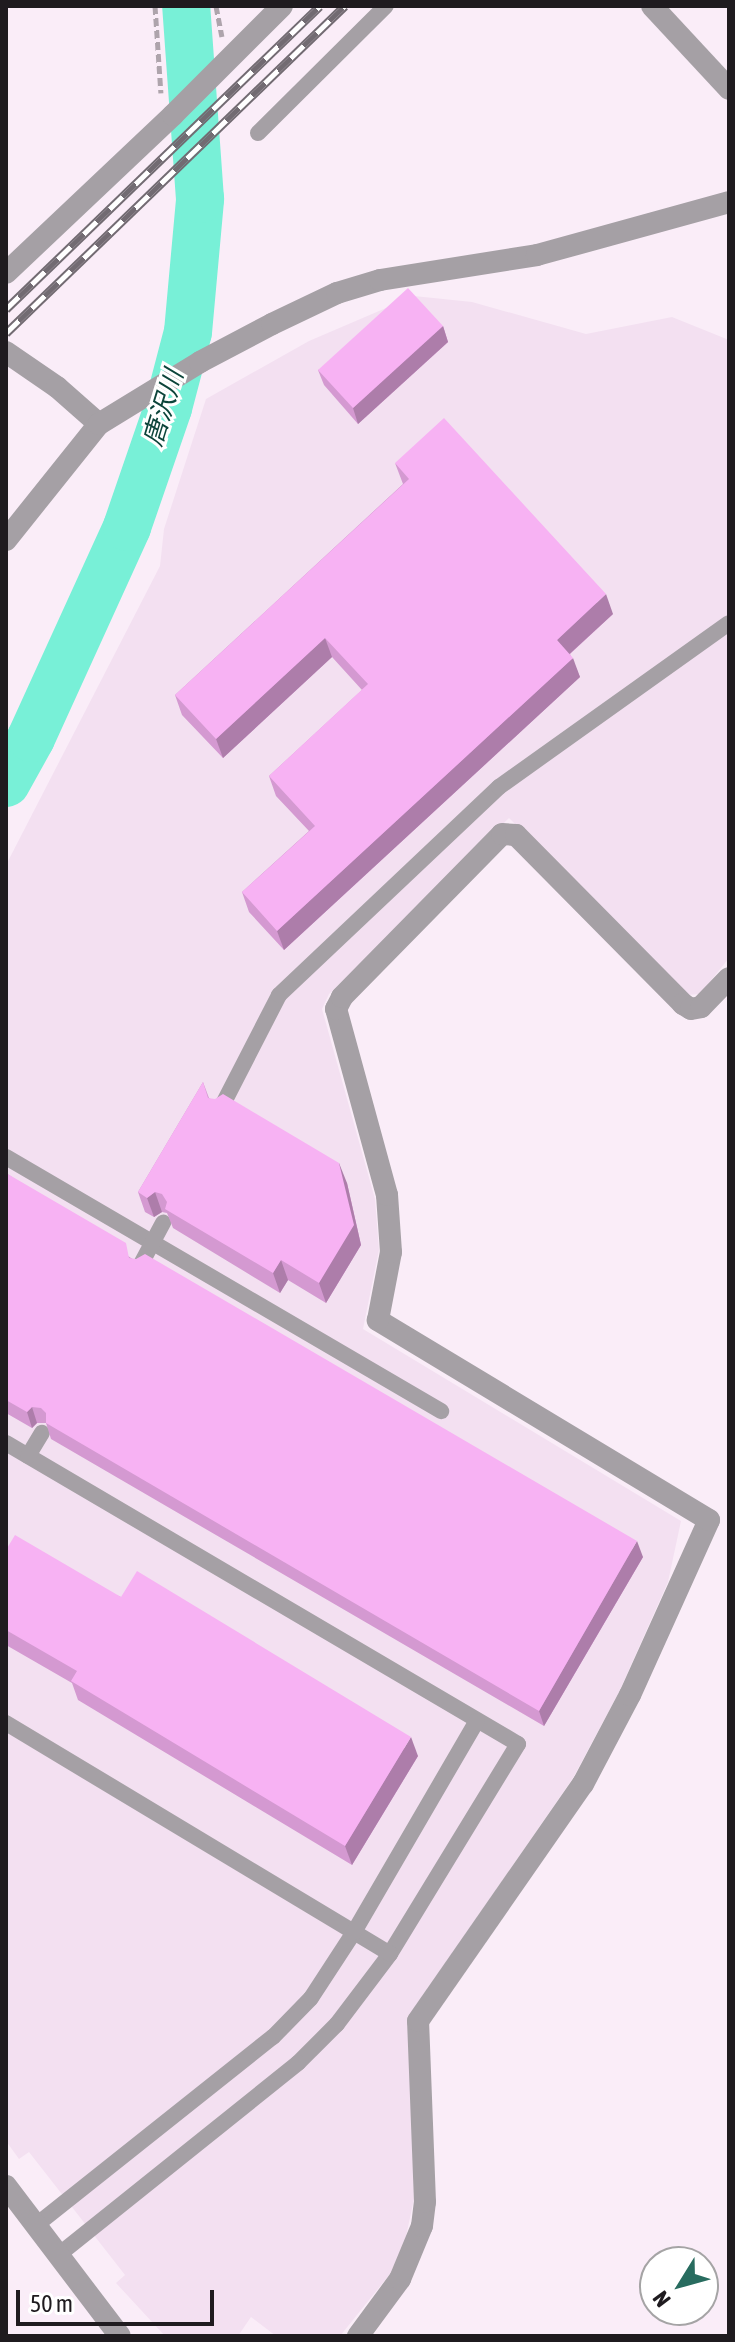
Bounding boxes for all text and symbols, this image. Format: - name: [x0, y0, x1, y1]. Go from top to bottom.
- water label: 唐沢川: [138, 366, 190, 450]
- north arrow: [639, 2246, 719, 2326]
- scale bar: [20, 2274, 218, 2324]
- text: N: [647, 2286, 676, 2312]
- text: 50 m: [30, 2290, 73, 2317]

